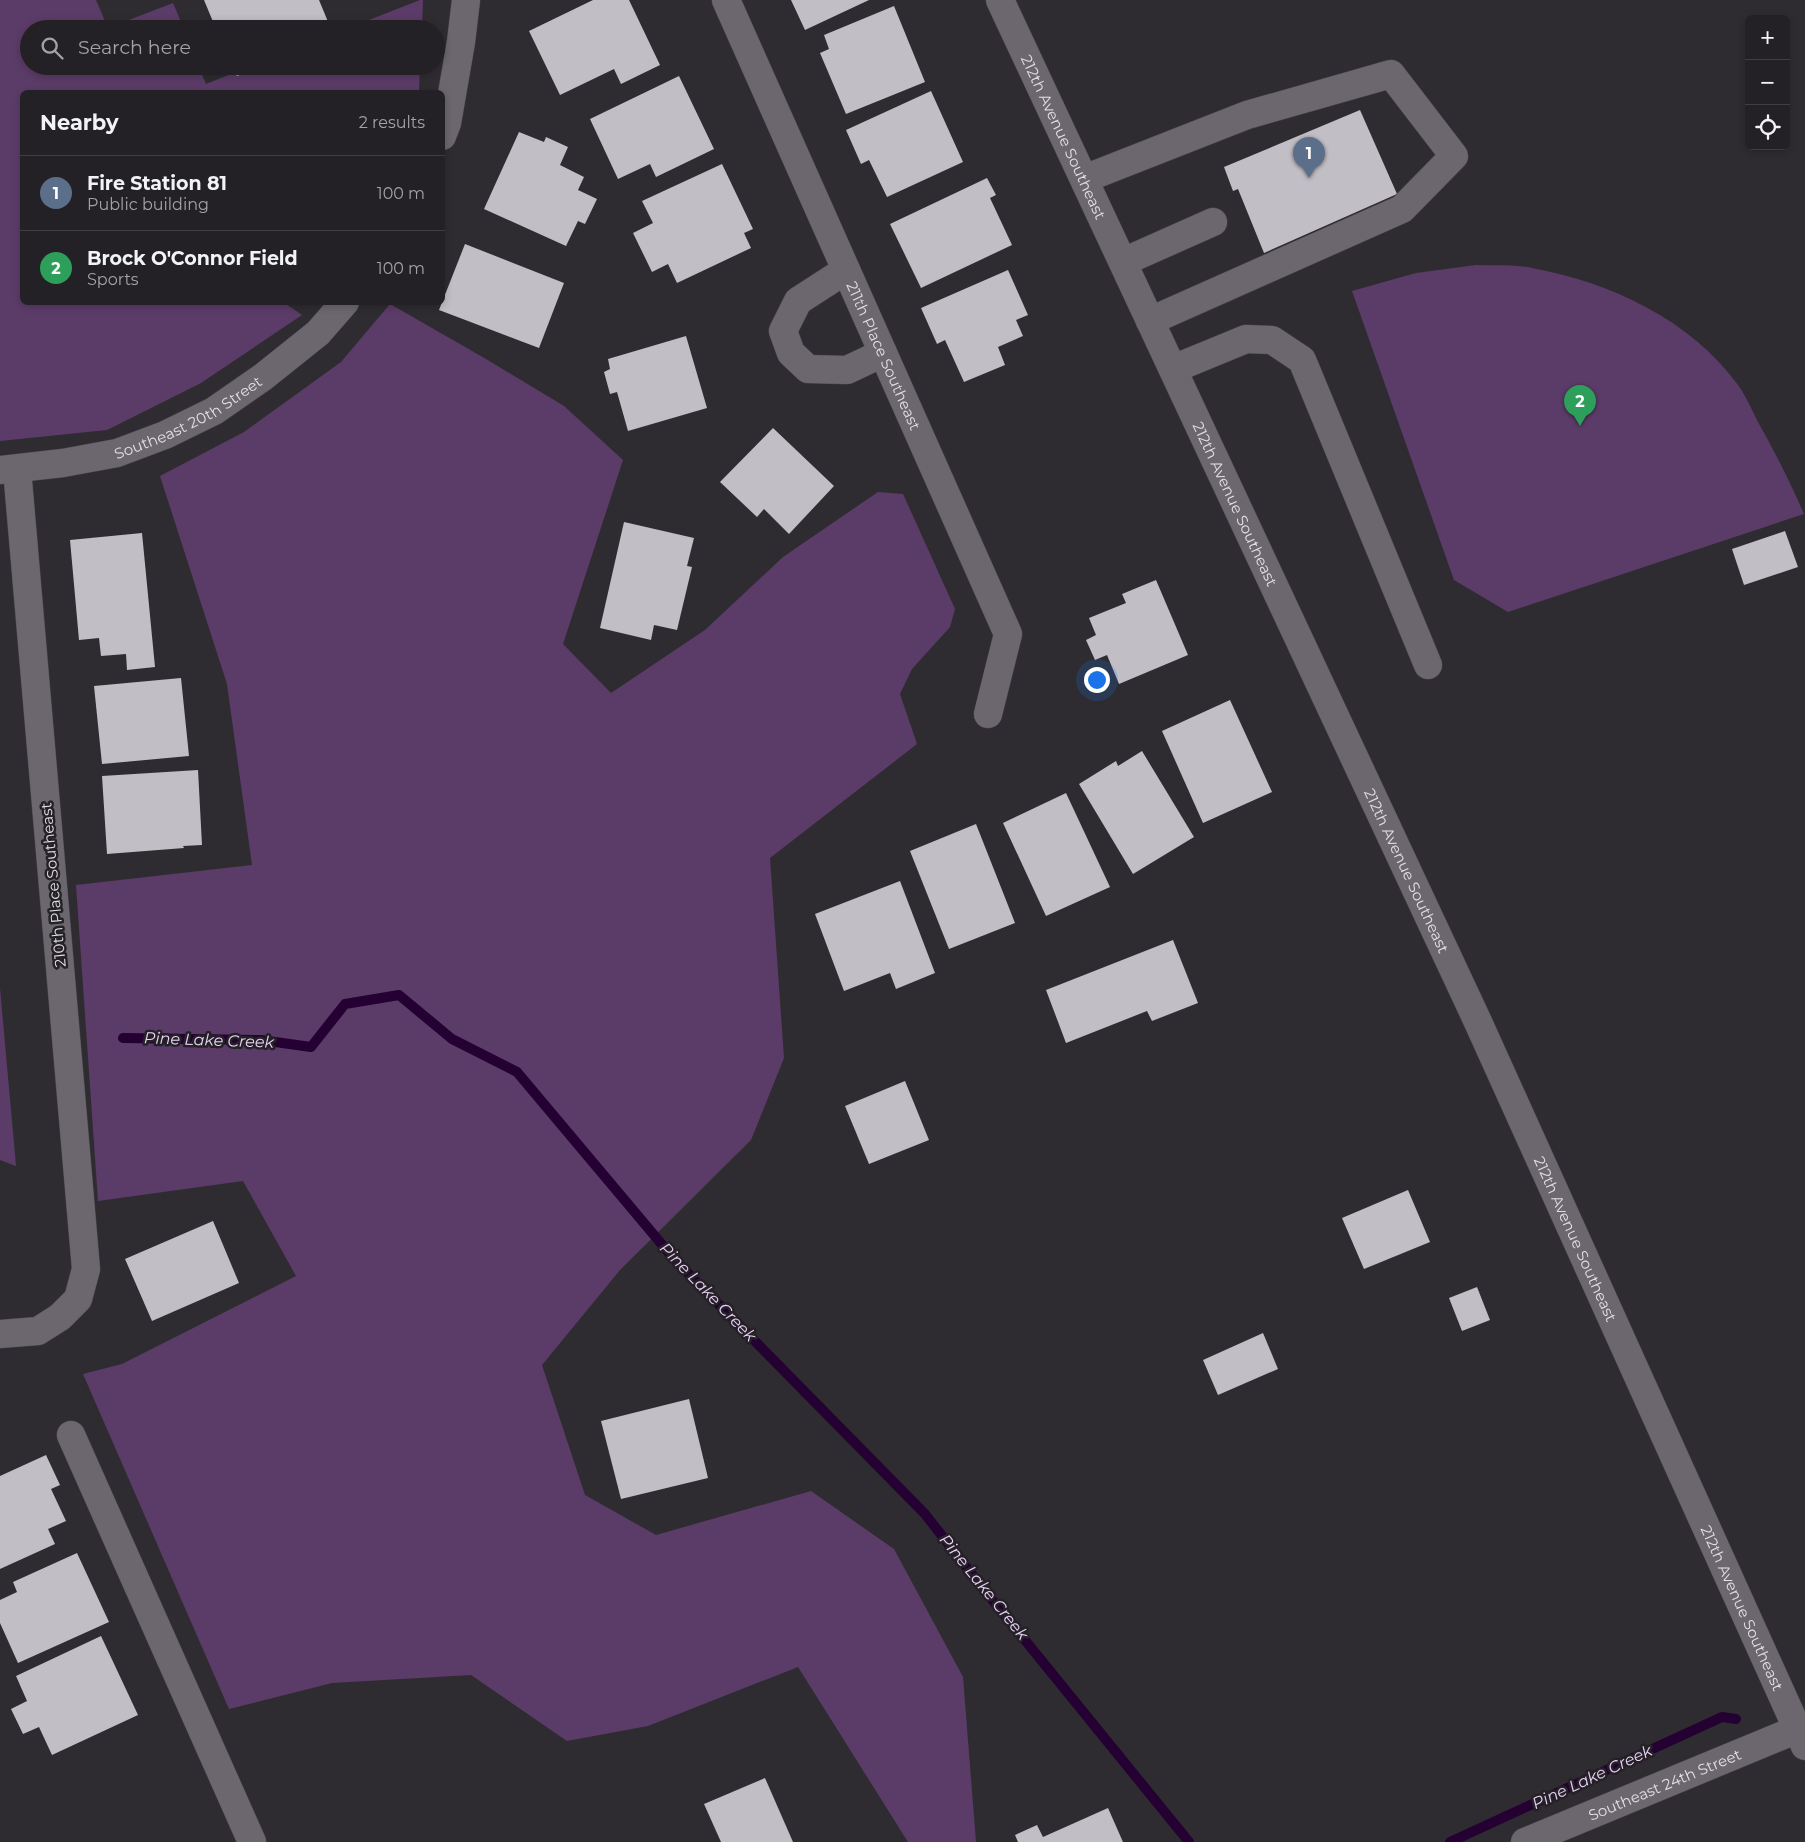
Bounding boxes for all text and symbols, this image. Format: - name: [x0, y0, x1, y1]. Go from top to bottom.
- map controls: [1745, 15, 1790, 150]
- button: +: [1745, 15, 1790, 60]
- search box: [20, 20, 445, 75]
- icon: search: [38, 34, 66, 62]
- text: Search here: [78, 36, 191, 59]
- street label: 212th Avenue Southeast: [1017, 52, 1111, 222]
- button: −: [1745, 60, 1790, 105]
- button: locate: [1745, 105, 1790, 150]
- text: Nearby: [40, 110, 119, 135]
- text: 2 results: [359, 113, 425, 132]
- pin: 1: [1293, 137, 1325, 178]
- text: Fire Station 81: [87, 172, 227, 195]
- text: 1: [53, 184, 59, 203]
- text: 100 m: [377, 184, 425, 203]
- text: Public building: [87, 195, 209, 214]
- text: Brock O'Connor Field: [87, 247, 298, 270]
- text: 2: [51, 259, 61, 278]
- text: 100 m: [377, 259, 425, 278]
- text: Sports: [87, 270, 139, 289]
- street label: 211th Place Southeast: [843, 278, 925, 433]
- street label: Southeast 20th Street: [111, 371, 265, 463]
- pin: 2: [1564, 385, 1596, 426]
- street label: 212th Avenue Southeast: [1189, 418, 1282, 589]
- your location: [1084, 667, 1110, 693]
- street label: 212th Avenue Southeast: [1361, 785, 1454, 956]
- street label: 210th Place Southeast: [36, 802, 70, 968]
- water label: Pine Lake Creek: [144, 1028, 276, 1052]
- street label: 212th Avenue Southeast: [1530, 1153, 1621, 1324]
- water label: Pine Lake Creek: [656, 1239, 761, 1346]
- street label: 212th Avenue Southeast: [1697, 1522, 1788, 1693]
- water label: Pine Lake Creek: [936, 1530, 1033, 1645]
- water label: Pine Lake Creek: [1529, 1740, 1656, 1813]
- street label: Southeast 24th Street: [1585, 1744, 1744, 1824]

